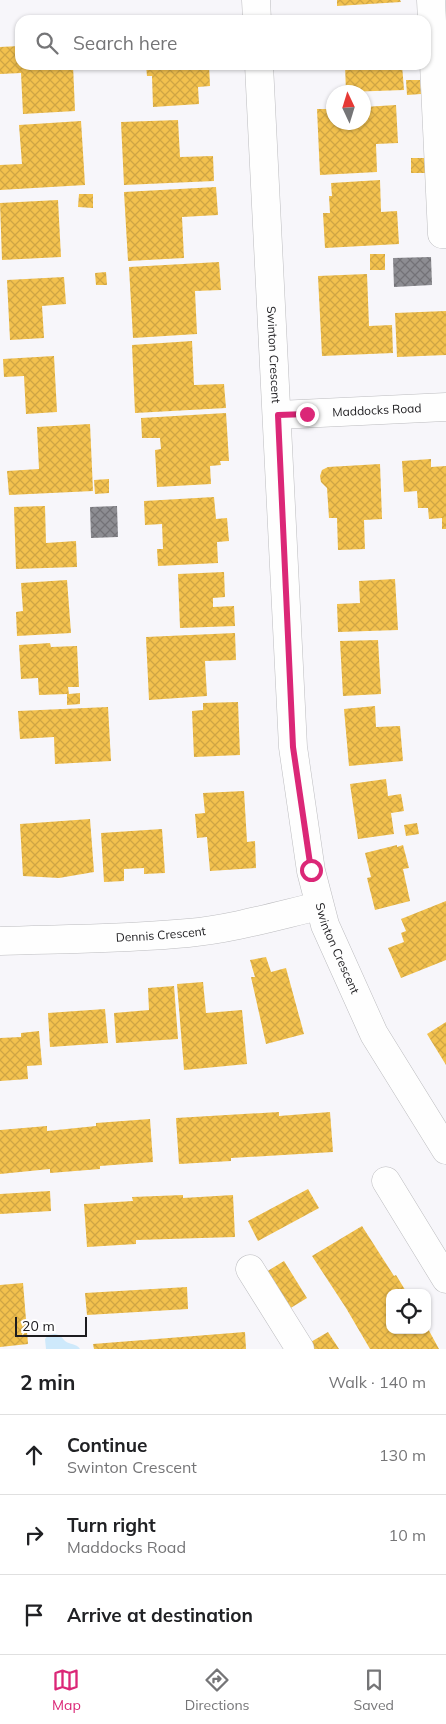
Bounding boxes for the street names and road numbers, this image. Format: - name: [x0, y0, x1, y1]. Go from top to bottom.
- street label: Swinton Crescent: [264, 306, 284, 404]
- street label: Maddocks Road: [332, 400, 422, 419]
- street label: Swinton Crescent: [313, 901, 363, 996]
- street label: Dennis Crescent: [116, 923, 207, 945]

